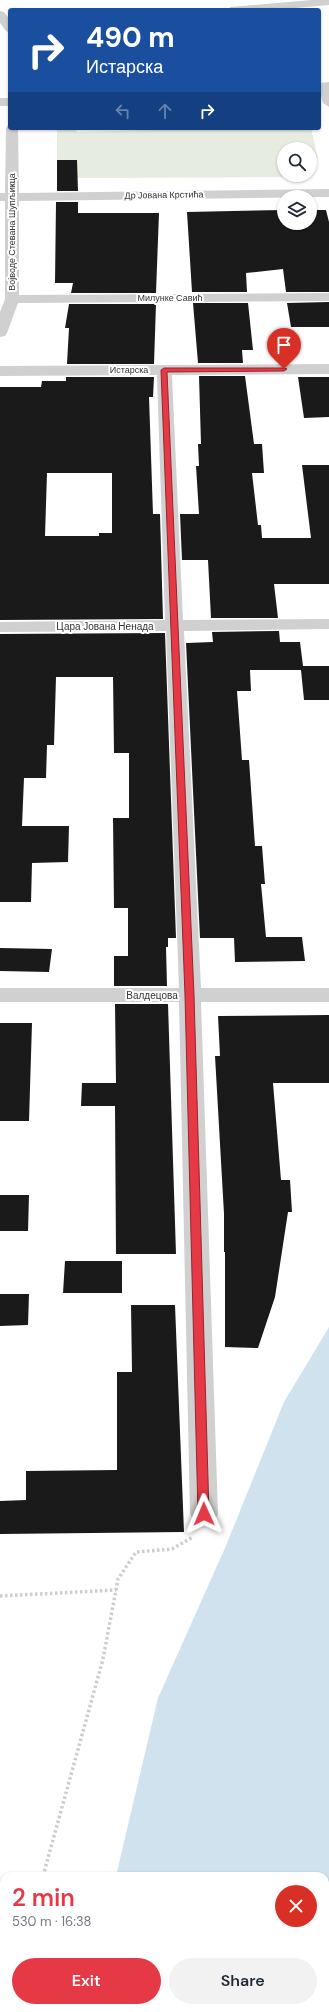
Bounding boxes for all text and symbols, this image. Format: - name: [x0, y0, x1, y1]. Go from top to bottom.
- text: 490 m: [86, 19, 175, 56]
- icon: right: [20, 24, 72, 76]
- text: Истарска: [86, 55, 163, 79]
- icon: left: [112, 100, 134, 122]
- icon: ahead: [154, 100, 176, 122]
- icon: right: [196, 100, 218, 122]
- map controls: [277, 142, 317, 230]
- button: search: [277, 142, 317, 182]
- street label: Војводе Стевана Шупљикца: [6, 173, 18, 291]
- street label: Др Јована Крстића: [124, 188, 204, 202]
- button: layers: [277, 190, 317, 230]
- street label: Милунке Савић: [137, 292, 203, 304]
- pin: [267, 328, 301, 369]
- icon: arrive: [273, 334, 295, 356]
- street label: Истарска: [110, 364, 148, 376]
- street label: Цара Јована Ненада: [56, 620, 154, 633]
- street label: Валдецова: [126, 989, 178, 1002]
- position arrow: [183, 1493, 225, 1535]
- text: 2 min: [12, 1882, 75, 1913]
- button: close: [275, 1885, 317, 1927]
- text: 530 m · 16:38: [12, 1913, 91, 1930]
- button: Exit: [12, 1958, 161, 2004]
- button: Share: [169, 1958, 317, 2004]

